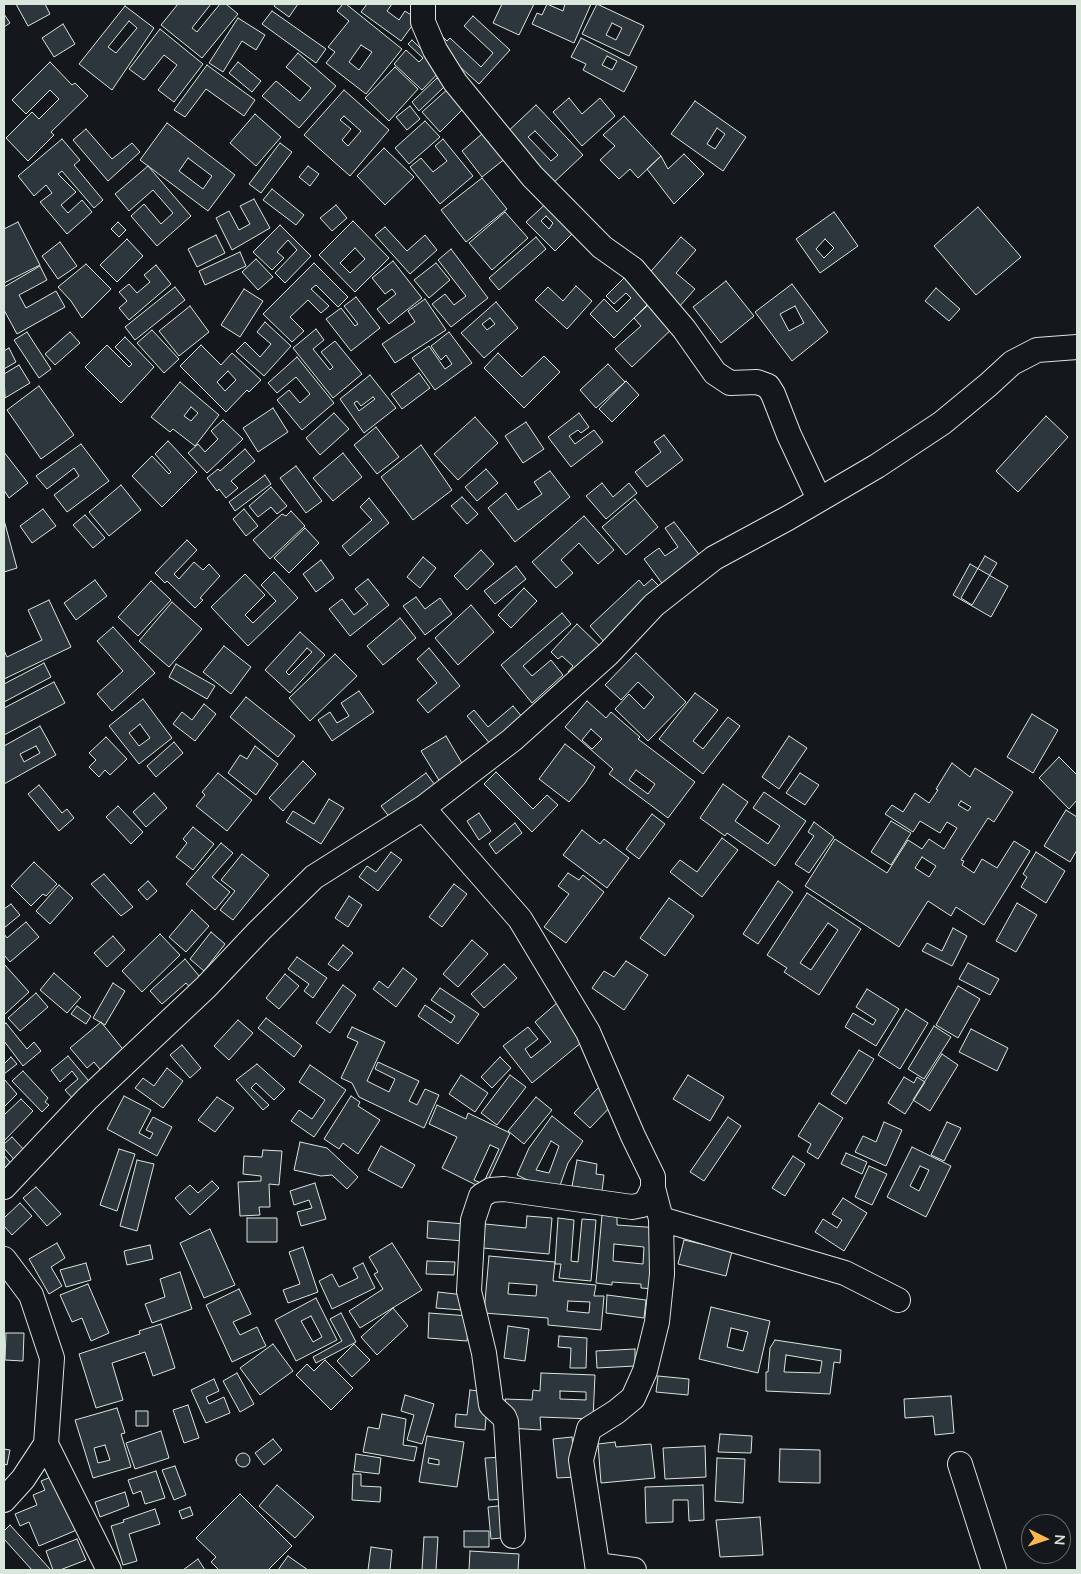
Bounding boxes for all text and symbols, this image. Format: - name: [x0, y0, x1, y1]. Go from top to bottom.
- north arrow: [1021, 1514, 1071, 1564]
- text: N: [1051, 1534, 1069, 1546]

